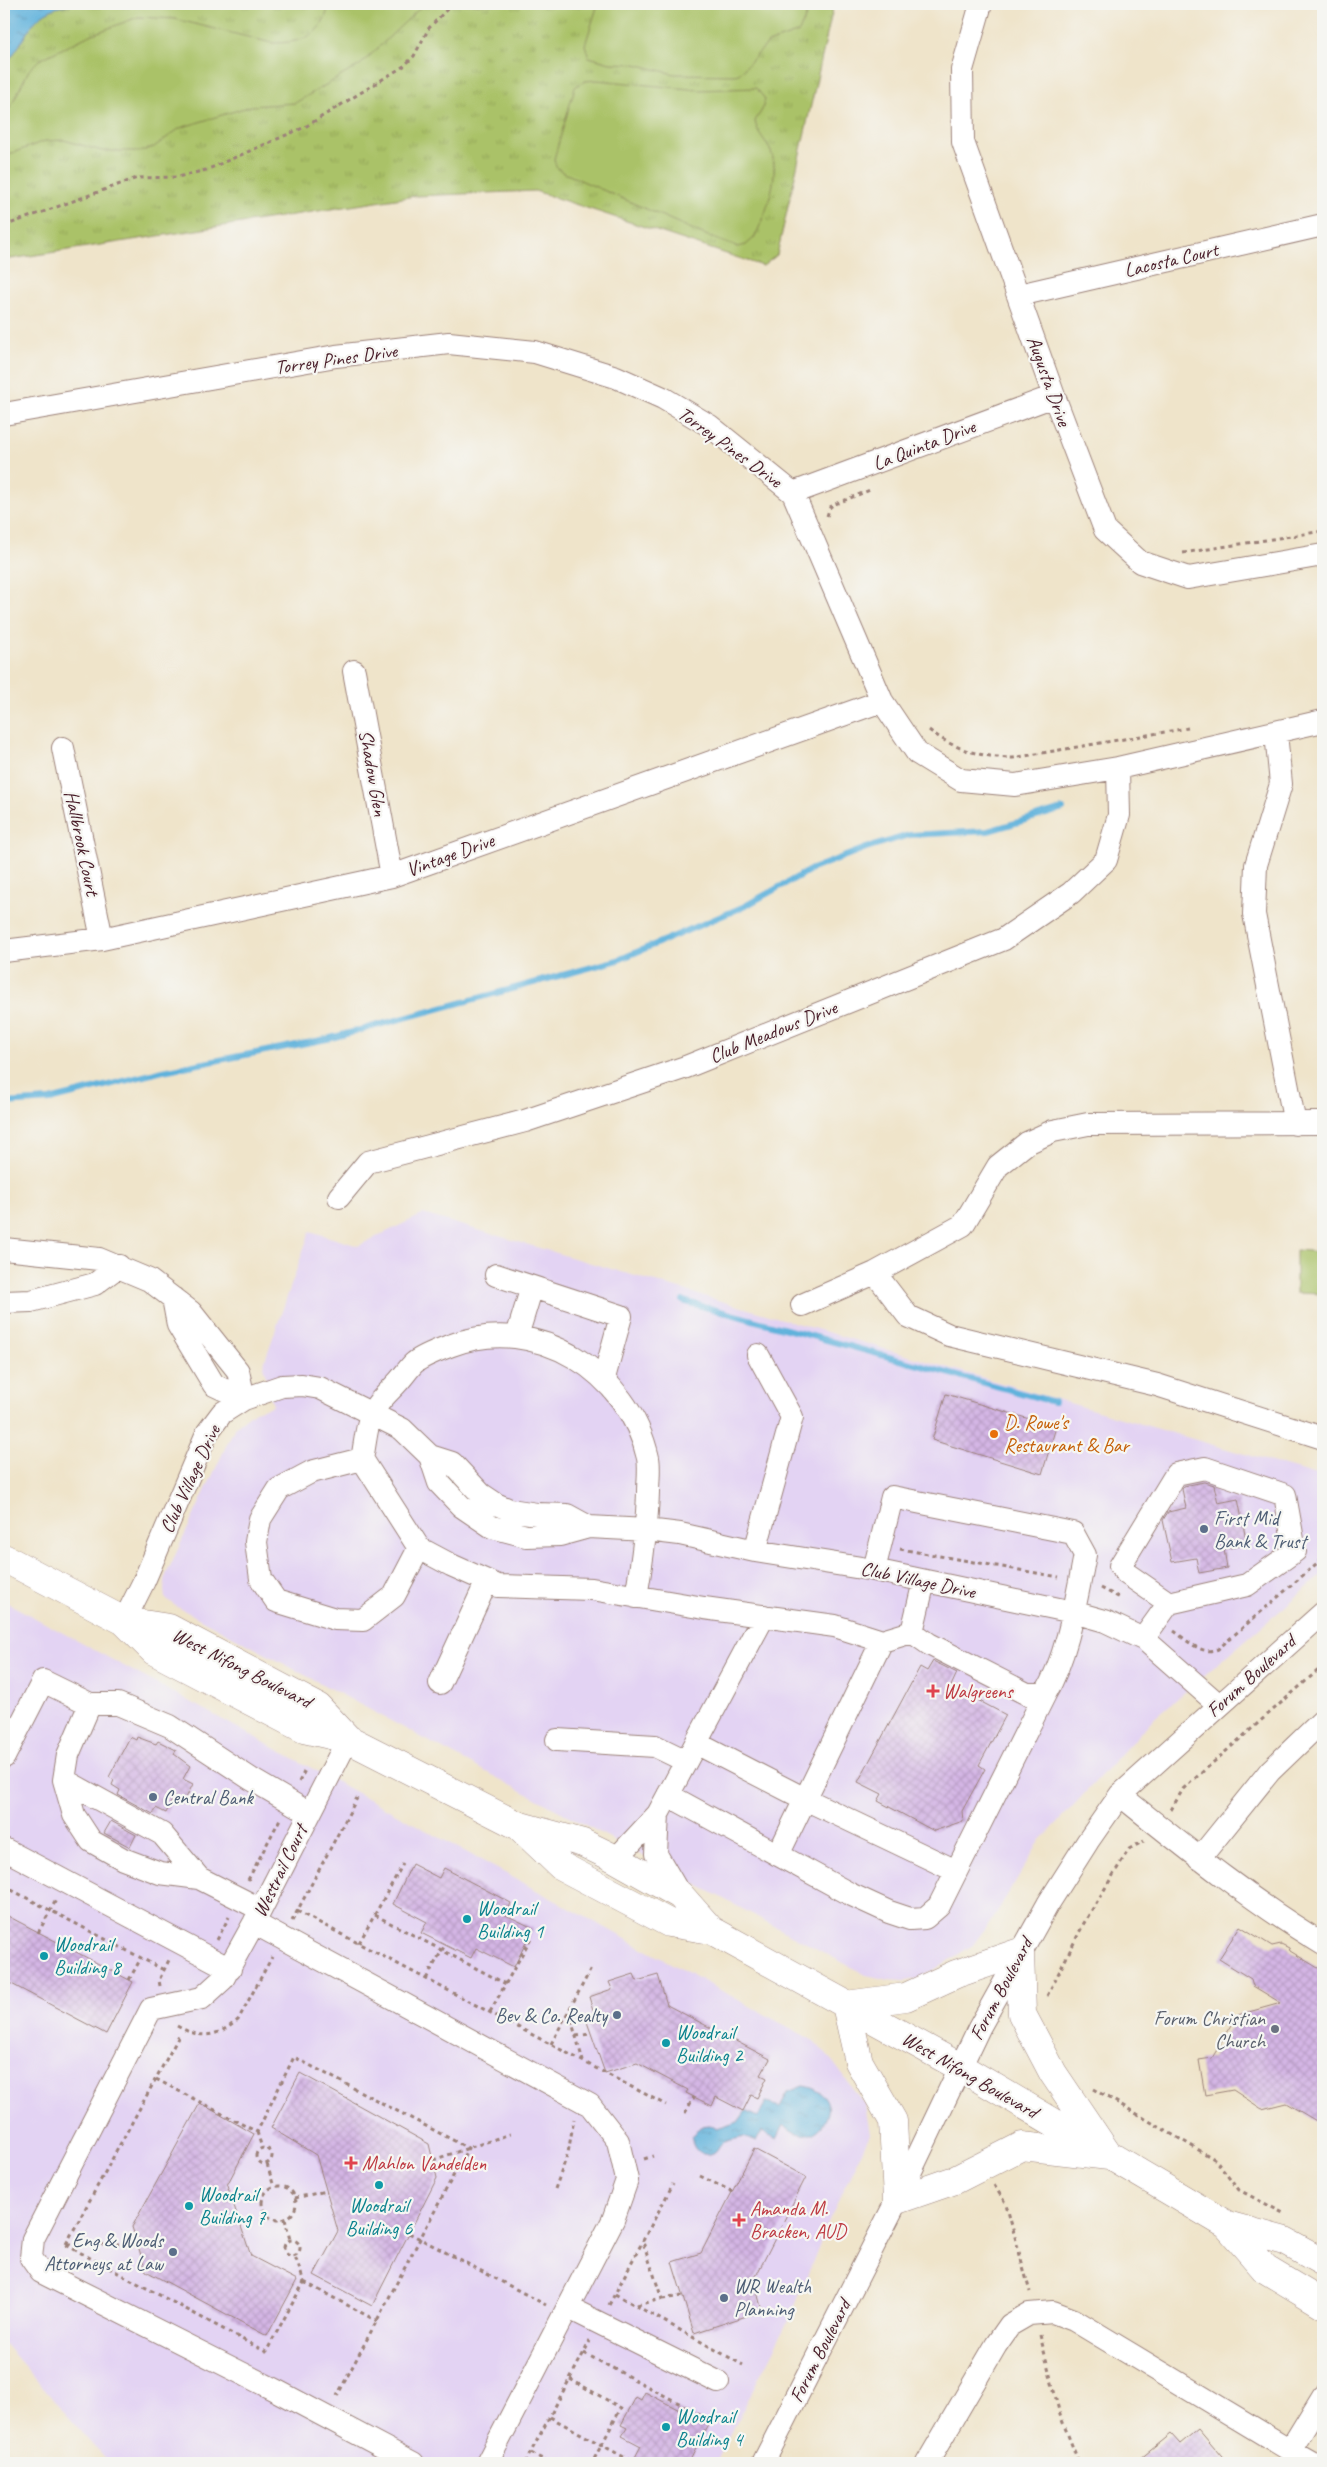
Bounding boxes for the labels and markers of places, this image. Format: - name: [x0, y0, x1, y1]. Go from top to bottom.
- place label: D. Rowe's Restaurant & Bar: [1004, 1410, 1131, 1458]
- marker: D. Rowe's Restaurant & Bar: [988, 1428, 1000, 1440]
- place label: First Mid Bank & Trust: [1214, 1506, 1309, 1554]
- marker: First Mid Bank & Trust: [1198, 1523, 1210, 1535]
- place label: Walgreens: [943, 1679, 1015, 1704]
- marker: Walgreens: [927, 1685, 939, 1697]
- place label: Central Bank: [163, 1785, 255, 1810]
- marker: Central Bank: [147, 1791, 159, 1803]
- place label: Woodrail Building 1: [477, 1896, 544, 1944]
- marker: Woodrail Building 1: [461, 1913, 473, 1925]
- place label: Woodrail Building 8: [54, 1932, 122, 1980]
- marker: Woodrail Building 8: [38, 1950, 50, 1962]
- place label: Bev & Co. Realty: [495, 2003, 609, 2028]
- place label: Forum Christian Church: [1154, 2006, 1267, 2054]
- marker: Bev & Co. Realty: [611, 2009, 623, 2021]
- place label: Woodrail Building 2: [676, 2020, 744, 2068]
- marker: Forum Christian Church: [1269, 2023, 1281, 2035]
- marker: Woodrail Building 2: [660, 2037, 672, 2049]
- place label: Mahlon Vandelden: [362, 2151, 487, 2176]
- marker: Mahlon Vandelden: [344, 2156, 358, 2170]
- marker: Woodrail Building 6: [373, 2179, 385, 2191]
- place label: Woodrail Building 7: [199, 2182, 266, 2230]
- place label: Woodrail Building 6: [346, 2193, 413, 2241]
- place label: Amanda M. Bracken, AUD: [750, 2196, 847, 2244]
- marker: Woodrail Building 7: [183, 2200, 195, 2212]
- marker: Amanda M. Bracken, AUD: [732, 2213, 746, 2227]
- place label: Eng & Woods Attorneys at Law: [44, 2228, 165, 2276]
- marker: Eng & Woods Attorneys at Law: [167, 2246, 179, 2258]
- place label: WR Wealth Planning: [734, 2274, 812, 2322]
- marker: WR Wealth Planning: [718, 2292, 730, 2304]
- place label: Woodrail Building 4: [676, 2404, 744, 2452]
- marker: Woodrail Building 4: [660, 2421, 672, 2433]

